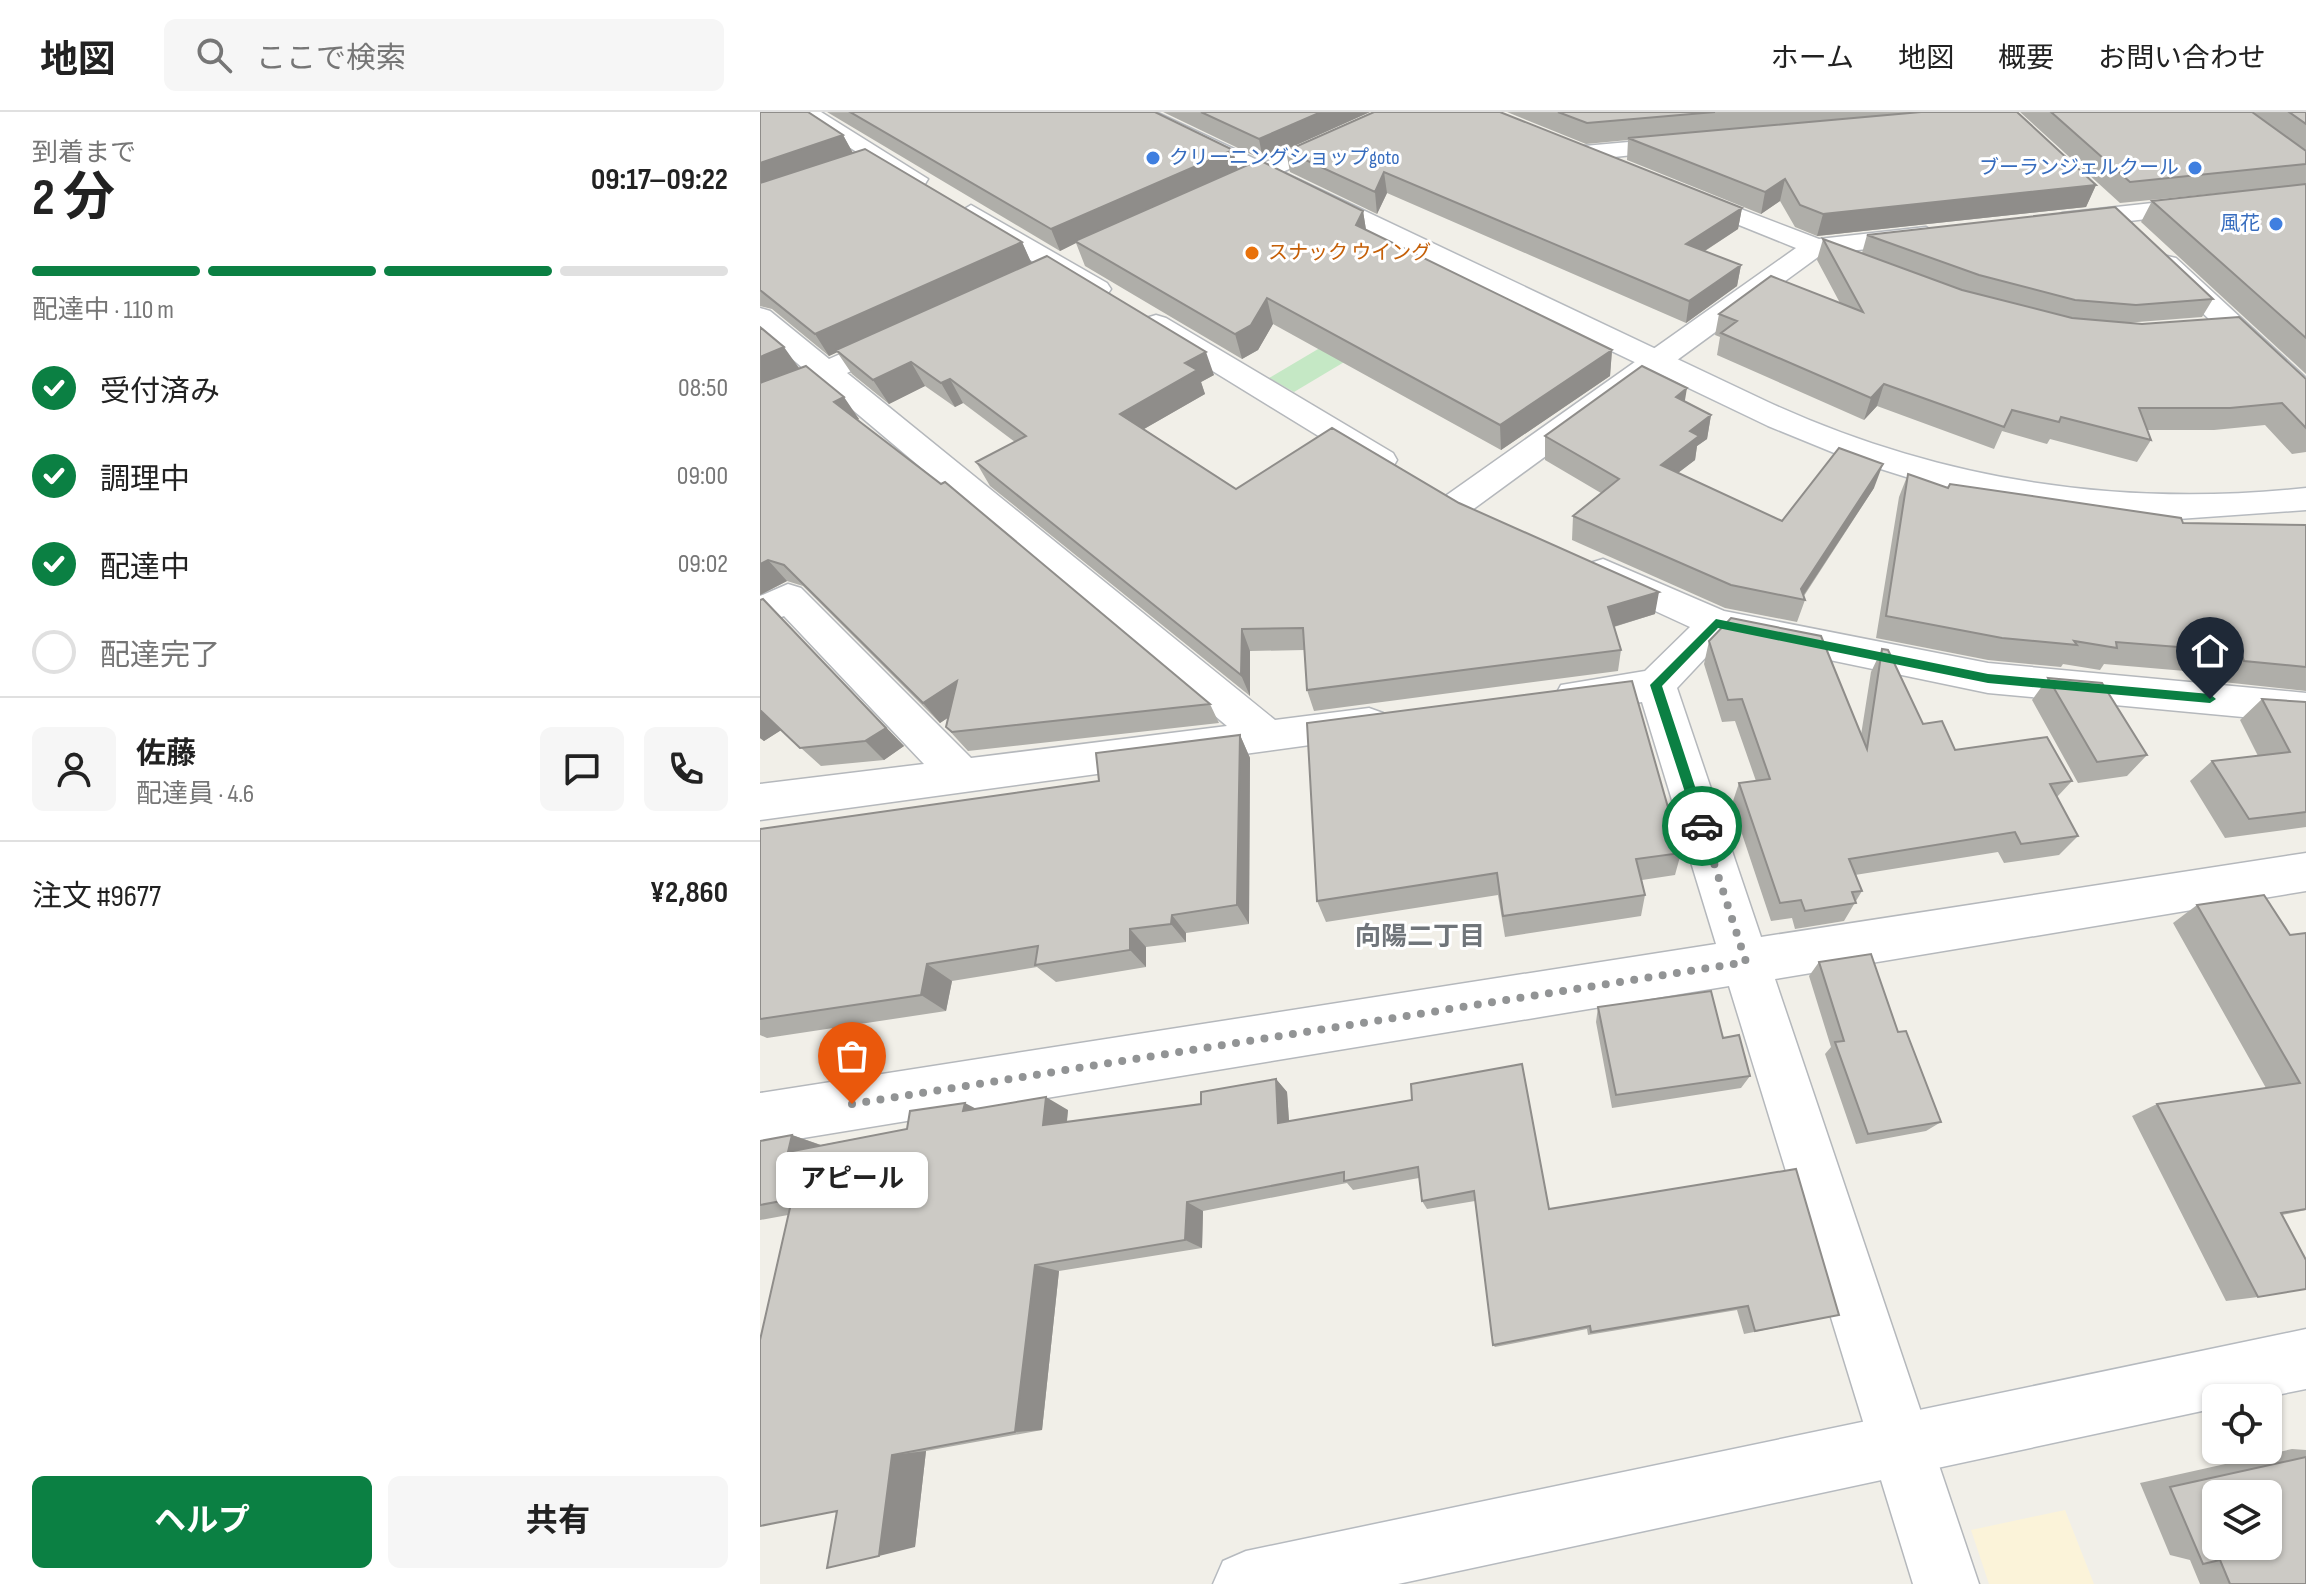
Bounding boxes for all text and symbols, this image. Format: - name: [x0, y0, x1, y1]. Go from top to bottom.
- search box: [164, 19, 724, 91]
- icon: search: [192, 33, 236, 77]
- text: 地図: [40, 38, 116, 83]
- text: ここで検索: [256, 41, 406, 77]
- text: ホーム: [1771, 42, 1854, 75]
- text: 地図: [1898, 42, 1954, 75]
- text: 概要: [1998, 42, 2054, 75]
- text: お問い合わせ: [2098, 42, 2266, 75]
- text: 到着まで: [32, 138, 136, 169]
- place label: クリーニングショップgoto: [1169, 146, 1399, 170]
- marker: クリーニングショップgoto: [1144, 149, 1162, 167]
- place label: ブーランジェルクール: [1979, 156, 2179, 180]
- marker: ブーランジェルクール: [2186, 159, 2204, 177]
- text: 09:17–09:22: [591, 162, 728, 198]
- text: 2 分: [32, 167, 115, 230]
- place label: 風花: [2220, 212, 2260, 236]
- marker: 風花: [2267, 215, 2285, 233]
- place label: スナック ウイング: [1268, 241, 1431, 265]
- marker: スナック ウイング: [1243, 244, 1261, 262]
- text: 配達中 · 110 m: [32, 295, 174, 326]
- icon: check: [32, 366, 76, 410]
- text: 08:50: [678, 373, 728, 404]
- text: 受付済み: [100, 374, 220, 410]
- icon: check: [32, 454, 76, 498]
- text: 09:00: [677, 461, 728, 492]
- text: 調理中: [100, 462, 190, 498]
- icon: check: [32, 542, 76, 586]
- text: 09:02: [678, 549, 728, 580]
- text: 配達中: [100, 550, 190, 586]
- pin: [2176, 617, 2244, 699]
- icon: home: [2188, 629, 2232, 673]
- text: 配達完了: [100, 638, 220, 674]
- button: person: [32, 727, 116, 811]
- button: chat: [540, 727, 624, 811]
- button: phone: [644, 727, 728, 811]
- text: 佐藤: [136, 736, 196, 772]
- text: 配達員 · 4.6: [136, 779, 254, 810]
- courier: [1662, 786, 1742, 866]
- icon: car: [1680, 804, 1724, 848]
- text: ¥2,860: [650, 875, 728, 911]
- text: 注文 #9677: [32, 879, 161, 915]
- district label: 向陽二丁目: [1355, 922, 1485, 953]
- pin: [818, 1022, 886, 1104]
- icon: bag: [830, 1034, 874, 1078]
- callout: アピール: [776, 1152, 928, 1208]
- text: アピール: [800, 1164, 904, 1195]
- map controls: [2202, 1384, 2282, 1560]
- button: locate: [2202, 1384, 2282, 1464]
- button: ヘルプ: [32, 1476, 372, 1568]
- button: 共有: [388, 1476, 728, 1568]
- button: layers: [2202, 1480, 2282, 1560]

